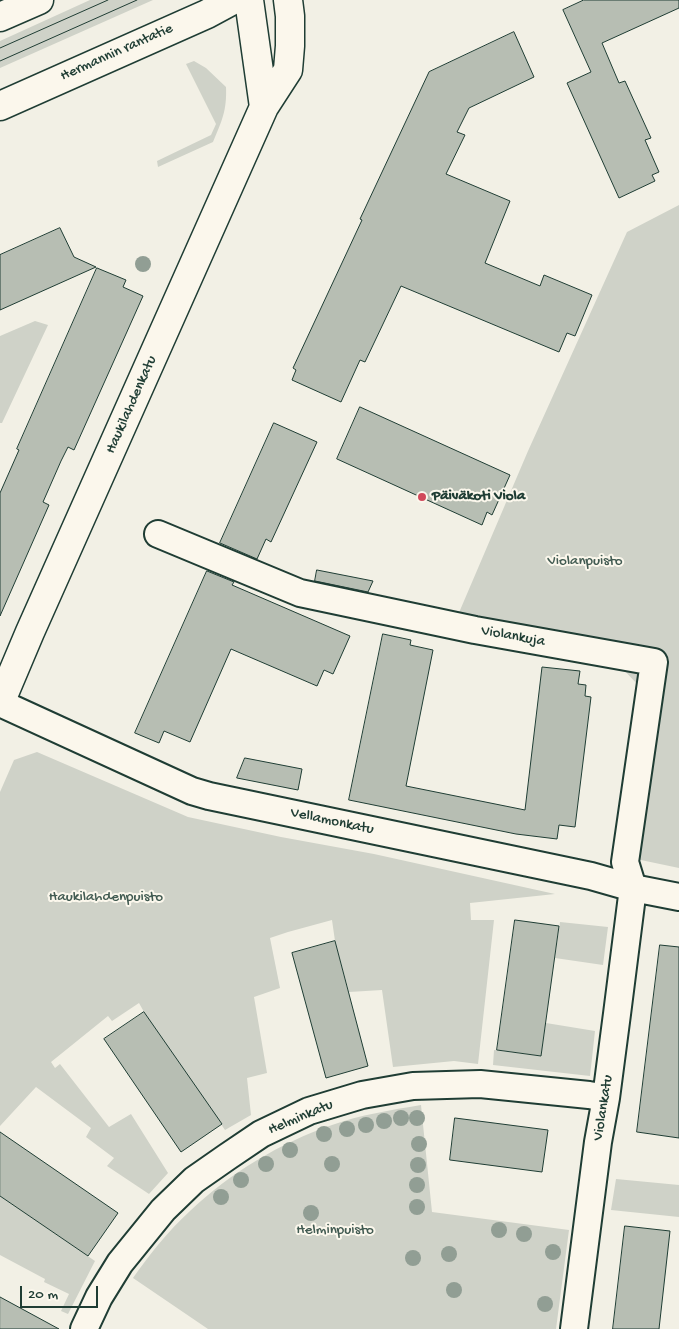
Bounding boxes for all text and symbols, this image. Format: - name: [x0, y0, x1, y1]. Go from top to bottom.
- street label: Hermannin rantatie: [58, 20, 176, 86]
- street label: Haukilahdenkatu: [102, 353, 162, 457]
- place label: Päiväkoti Viola: [432, 488, 525, 506]
- marker: Päiväkoti Viola: [416, 491, 428, 503]
- park label: Violanpuisto: [547, 553, 623, 571]
- street label: Violankuja: [480, 623, 546, 651]
- street label: Vellamonkatu: [289, 804, 375, 840]
- park label: Haukilahdenpuisto: [49, 889, 163, 907]
- street label: Violankatu: [590, 1074, 618, 1142]
- street label: Helminkatu: [266, 1096, 336, 1140]
- park label: Helminpuisto: [296, 1222, 374, 1240]
- scale bar: [22, 1276, 100, 1308]
- text: 20 m: [28, 1286, 58, 1304]

